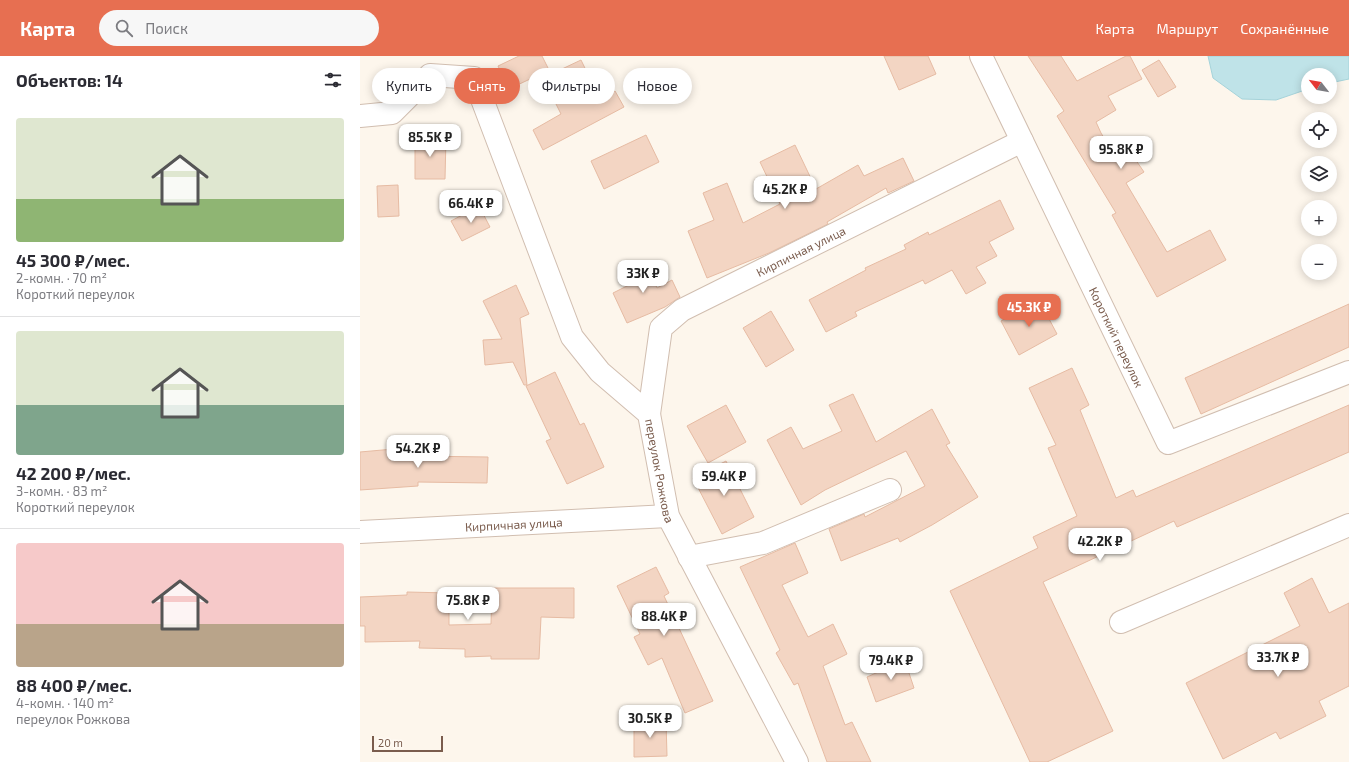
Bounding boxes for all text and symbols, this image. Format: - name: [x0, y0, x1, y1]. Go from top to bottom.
- search box: [99, 10, 379, 46]
- text: Карта: [20, 17, 75, 40]
- icon: search: [113, 17, 135, 39]
- text: Поиск: [145, 19, 188, 37]
- text: Карта: [1096, 20, 1134, 37]
- text: Маршрут: [1156, 20, 1218, 37]
- text: Сохранённые: [1240, 20, 1329, 37]
- chip: Купить: [372, 68, 446, 104]
- chip: Снять: [454, 68, 520, 104]
- chip: Фильтры: [528, 68, 615, 104]
- chip: Новое: [623, 68, 692, 104]
- north arrow: [1301, 68, 1337, 104]
- map controls: [1301, 68, 1337, 280]
- icon: filters: [322, 69, 344, 91]
- text: Объектов: 14: [16, 70, 123, 90]
- button: locate: [1301, 112, 1337, 148]
- pin: 85.5K ₽: [393, 124, 467, 158]
- text: 85.5K ₽: [408, 129, 452, 145]
- pin: 95.8K ₽: [1084, 136, 1158, 170]
- text: 95.8K ₽: [1099, 141, 1143, 157]
- icon: home: [144, 144, 216, 216]
- button: layers: [1301, 156, 1337, 192]
- pin: 45.2K ₽: [748, 176, 822, 210]
- text: 45.2K ₽: [763, 181, 807, 197]
- pin: 66.4K ₽: [434, 190, 508, 224]
- text: 66.4K ₽: [448, 195, 494, 211]
- button: +: [1301, 200, 1337, 236]
- street label: Кирпичная улица: [754, 223, 848, 279]
- button: −: [1301, 244, 1337, 280]
- text: 45 300 ₽/мес.: [16, 250, 130, 270]
- pin: 33K ₽: [615, 260, 671, 294]
- text: 33K ₽: [626, 265, 660, 281]
- text: 2-комн. · 70 m²: [16, 270, 107, 286]
- street label: Короткий переулок: [1087, 284, 1147, 390]
- text: Короткий переулок: [16, 286, 135, 302]
- pin: 45.3K ₽: [992, 294, 1066, 328]
- text: 45.3K ₽: [1007, 299, 1051, 315]
- icon: home: [144, 357, 216, 429]
- street label: переулок Рожкова: [643, 418, 677, 525]
- pin: 54.2K ₽: [381, 435, 455, 469]
- text: 54.2K ₽: [396, 440, 440, 456]
- text: 42 200 ₽/мес.: [16, 463, 131, 483]
- pin: 59.4K ₽: [687, 463, 761, 497]
- text: 59.4K ₽: [702, 468, 746, 484]
- text: 3-комн. · 83 m²: [16, 483, 107, 499]
- text: Короткий переулок: [16, 499, 135, 515]
- street label: Кирпичная улица: [465, 514, 563, 534]
- pin: 42.2K ₽: [1063, 528, 1137, 562]
- text: 42.2K ₽: [1077, 533, 1123, 549]
- icon: home: [144, 569, 216, 641]
- pin: 75.8K ₽: [431, 587, 505, 621]
- text: 75.8K ₽: [446, 592, 490, 608]
- pin: 88.4K ₽: [627, 603, 701, 637]
- text: 88.4K ₽: [641, 608, 687, 624]
- pin: 33.7K ₽: [1241, 644, 1315, 678]
- pin: 79.4K ₽: [854, 647, 928, 681]
- text: 33.7K ₽: [1257, 649, 1299, 665]
- text: 79.4K ₽: [869, 652, 913, 668]
- text: 88 400 ₽/мес.: [16, 675, 132, 695]
- text: 4-комн. · 140 m²: [16, 695, 114, 711]
- pin: 30.5K ₽: [613, 705, 687, 739]
- text: 30.5K ₽: [628, 710, 672, 726]
- text: переулок Рожкова: [16, 711, 130, 727]
- scale bar: [372, 734, 443, 753]
- text: 20 m: [378, 736, 403, 749]

